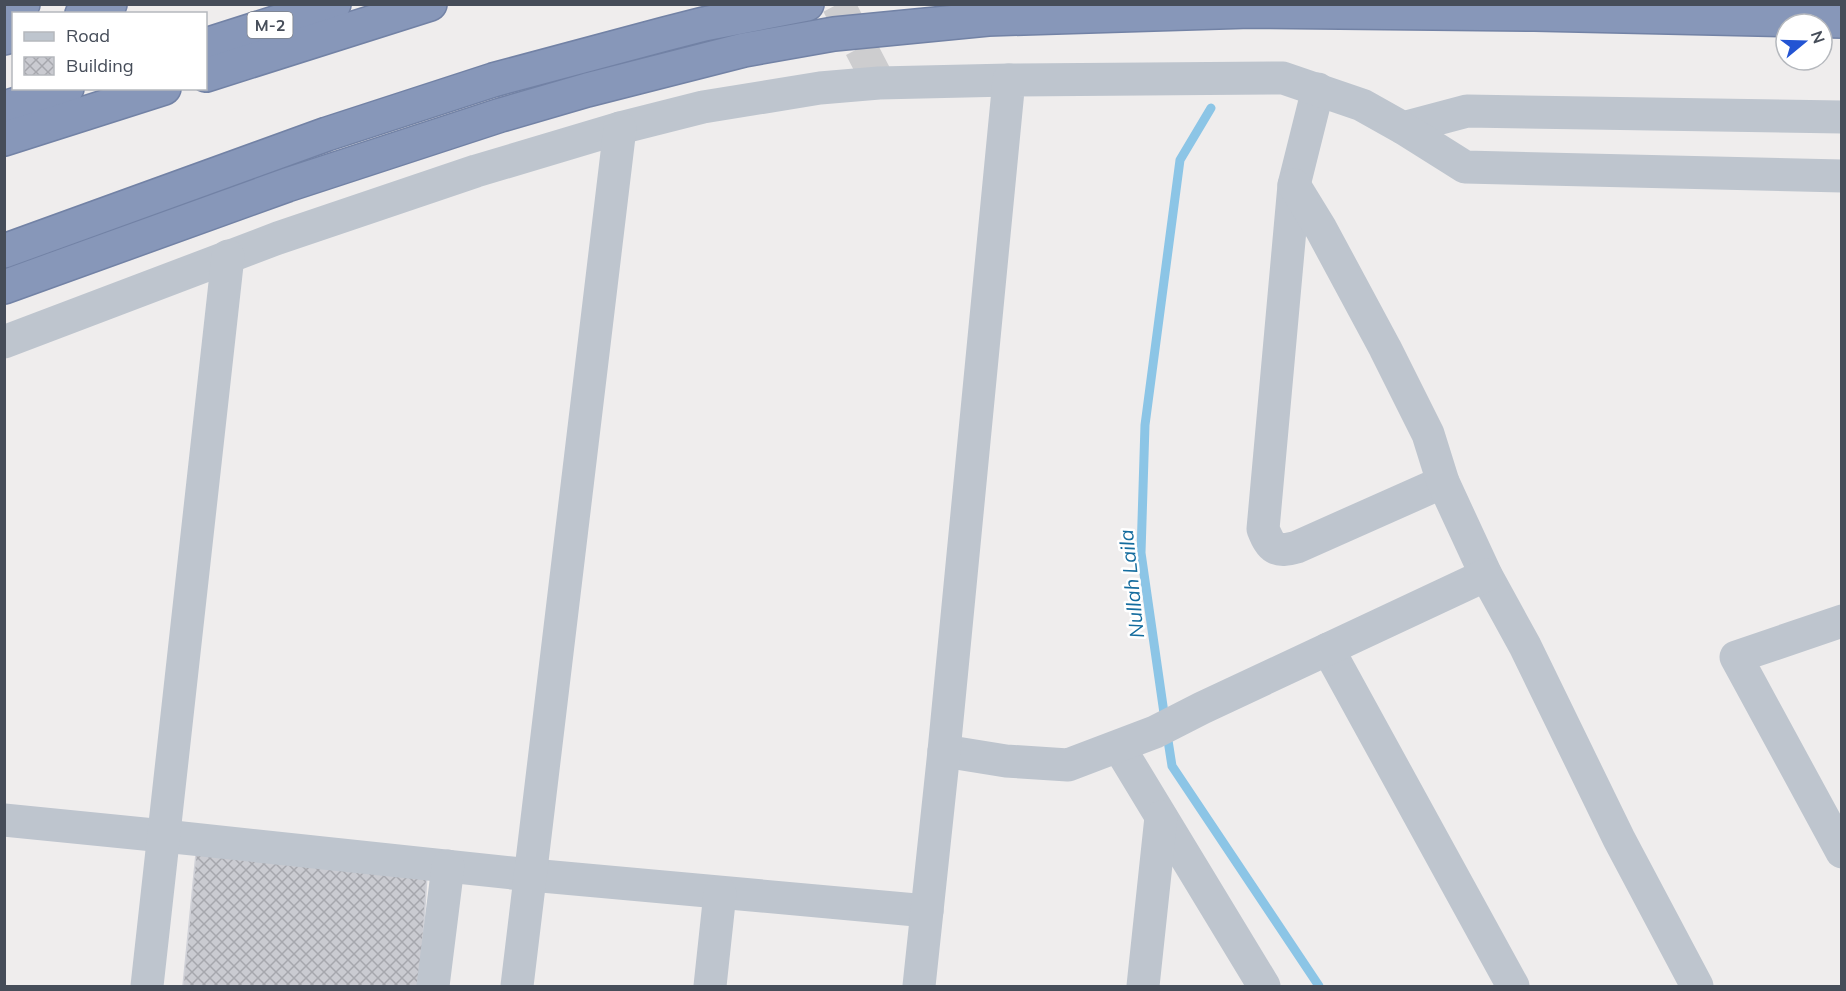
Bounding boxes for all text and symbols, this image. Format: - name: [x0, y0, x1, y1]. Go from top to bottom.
- legend: [12, 12, 207, 90]
- road number: M-2: [248, 12, 292, 38]
- north arrow: [1774, 12, 1834, 72]
- text: Road: [66, 24, 110, 47]
- text: N: [1807, 28, 1830, 46]
- text: Building: [66, 54, 134, 77]
- water label: Nullah Laila: [1113, 528, 1149, 640]

